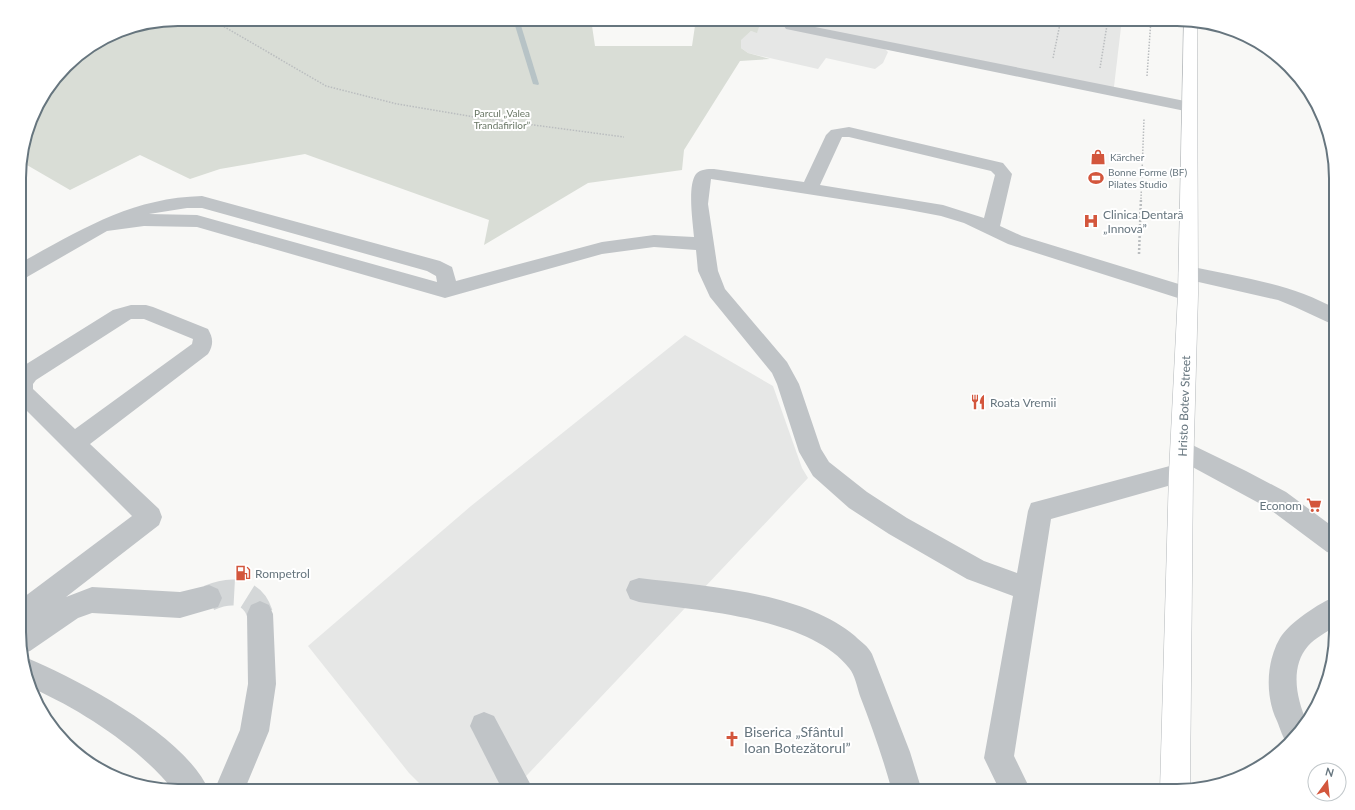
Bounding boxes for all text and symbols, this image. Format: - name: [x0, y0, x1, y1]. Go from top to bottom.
- park label: Parcul „Valea Trandafirilor”: [474, 107, 531, 131]
- shop icon: Kärcher: [1089, 148, 1107, 166]
- place label: Kärcher: [1110, 151, 1145, 163]
- place label: Bonne Forme (BF) Pilates Studio: [1108, 166, 1187, 190]
- sports icon: Bonne Forme (BF) Pilates Studio: [1087, 169, 1105, 187]
- place label: Clinica Dentară „Innova”: [1103, 207, 1184, 236]
- hospital icon: Clinica Dentară „Innova”: [1082, 212, 1100, 230]
- street label: Hristo Botev Street: [1175, 355, 1193, 457]
- restaurant icon: Roata Vremii: [969, 393, 987, 411]
- place label: Roata Vremii: [990, 395, 1056, 410]
- supermarket icon: Econom: [1305, 496, 1323, 514]
- place label: Econom: [1260, 498, 1302, 513]
- fuel station icon: Rompetrol: [234, 564, 252, 582]
- place label: Rompetrol: [255, 566, 310, 581]
- place label: Biserica „Sfântul Ioan Botezătorul”: [744, 723, 851, 756]
- church icon: Biserica „Sfântul Ioan Botezătorul”: [723, 730, 741, 748]
- north arrow: [1307, 762, 1347, 802]
- text: N: [1324, 764, 1335, 779]

